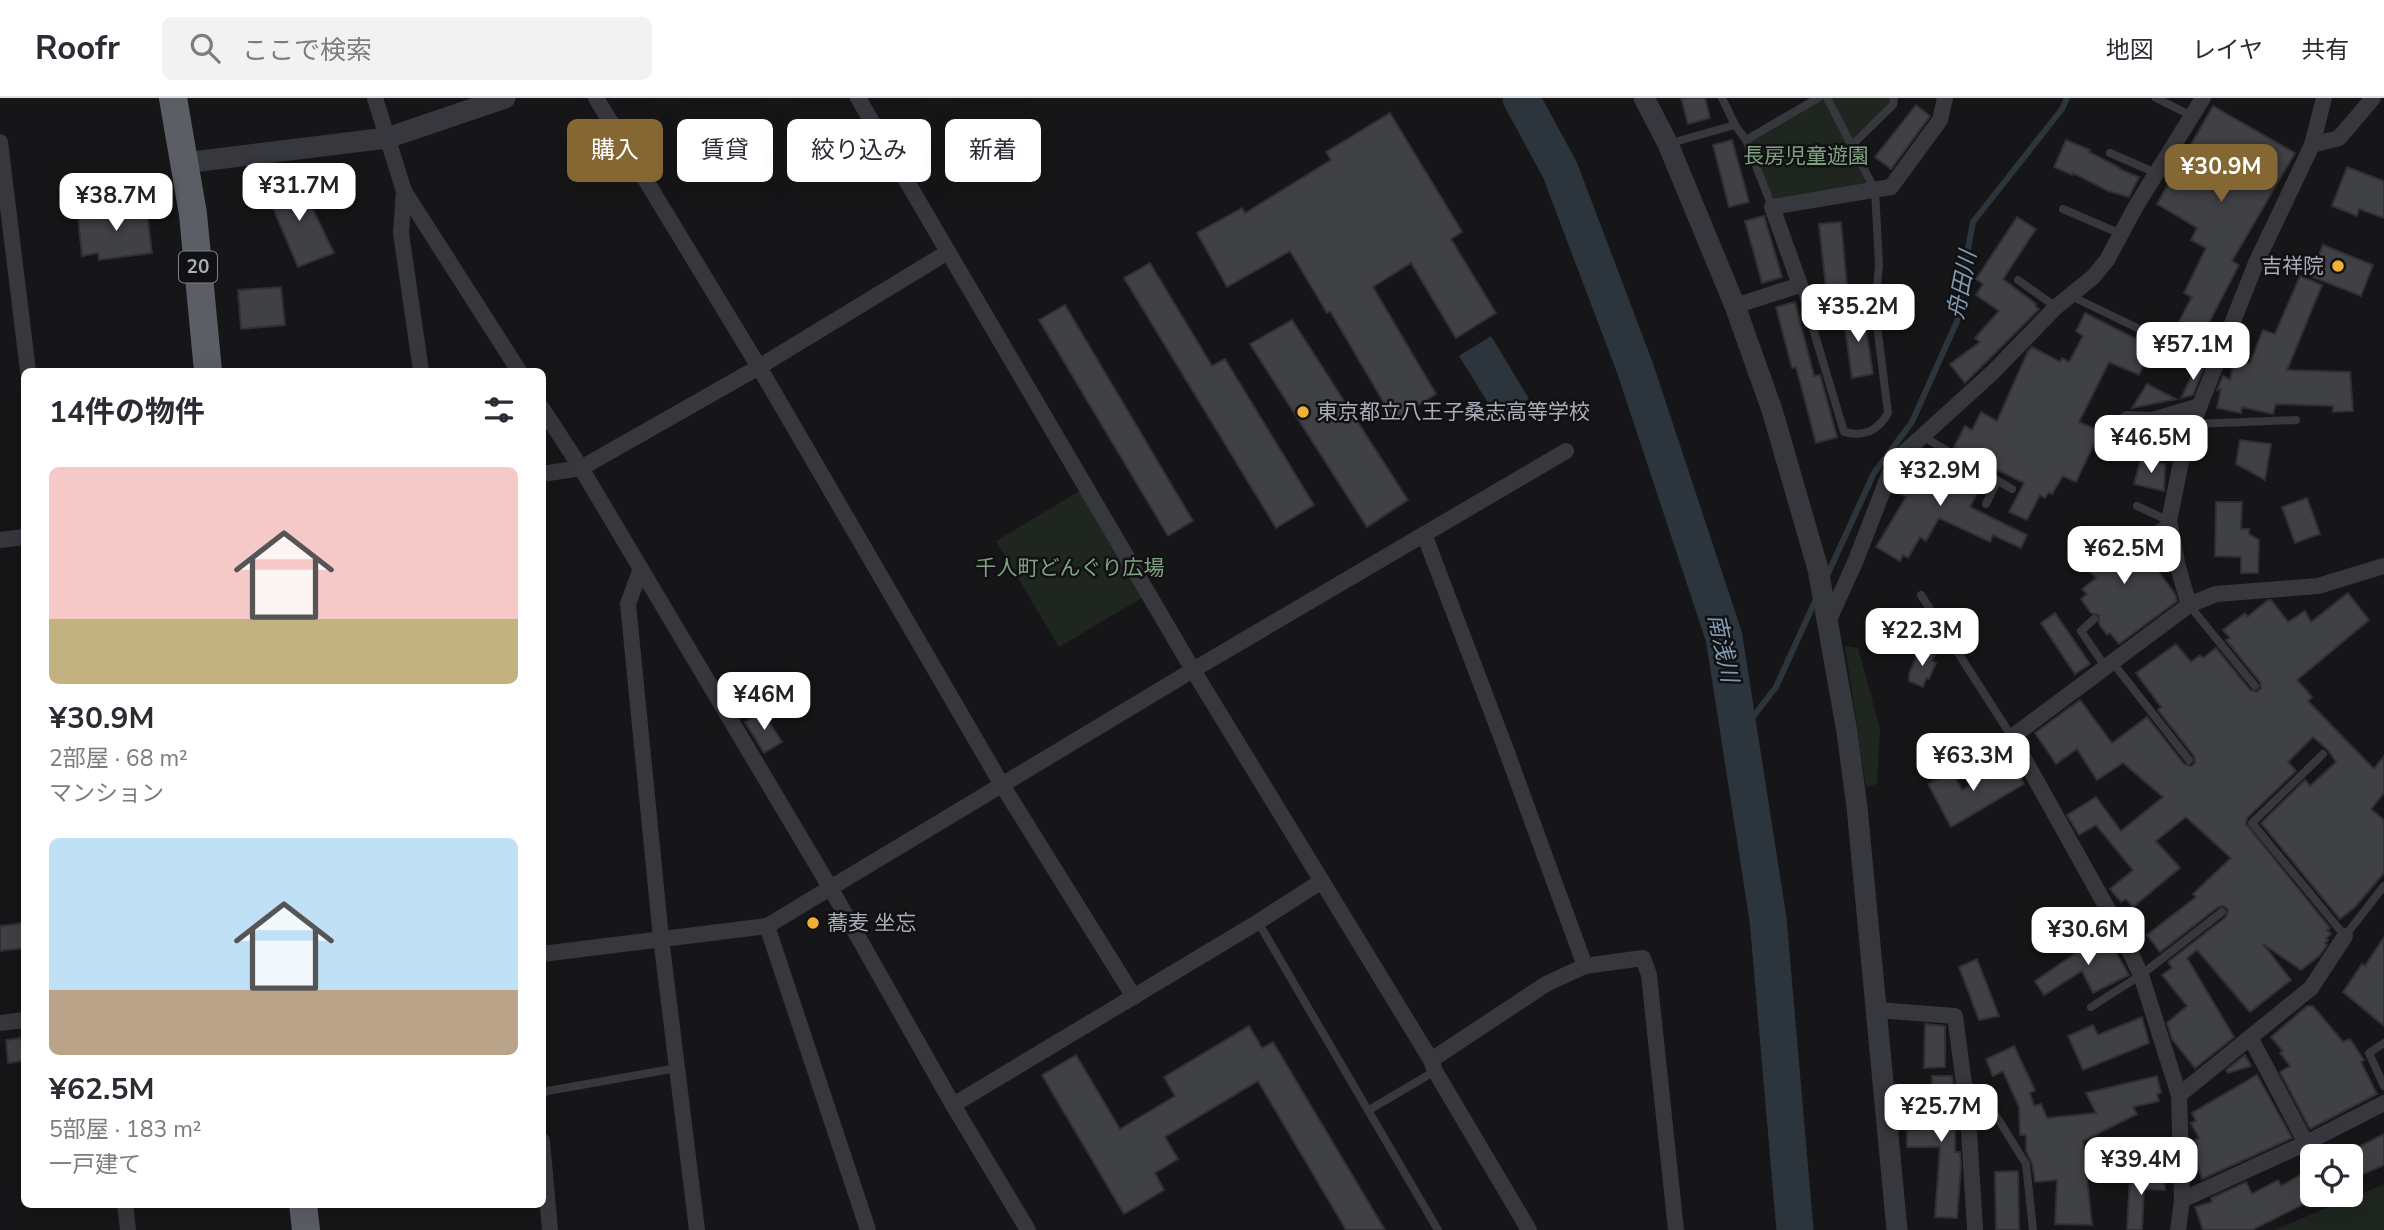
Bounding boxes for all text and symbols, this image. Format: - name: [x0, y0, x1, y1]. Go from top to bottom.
- search box: [162, 17, 652, 80]
- text: Roofr: [35, 26, 120, 71]
- icon: search: [186, 29, 224, 67]
- text: ここで検索: [242, 33, 372, 68]
- text: 地図: [2106, 34, 2154, 66]
- text: レイヤ: [2192, 34, 2263, 66]
- text: 共有: [2301, 34, 2349, 66]
- chip: 購入: [567, 119, 663, 182]
- chip: 賃貸: [677, 119, 773, 182]
- chip: 絞り込み: [787, 119, 931, 182]
- chip: 新着: [945, 119, 1041, 182]
- park label: 長房児童遊園: [1743, 142, 1869, 170]
- pin: ¥30.9M: [2164, 144, 2278, 204]
- text: ¥30.9M: [2181, 151, 2261, 182]
- pin: ¥31.7M: [242, 164, 356, 223]
- text: ¥31.7M: [259, 170, 339, 201]
- pin: ¥38.7M: [59, 174, 173, 233]
- text: ¥38.7M: [76, 180, 156, 211]
- water label: 舟田川: [1940, 245, 1984, 322]
- road number: 20: [179, 252, 217, 282]
- place label: 吉祥院: [2261, 252, 2324, 280]
- marker: 吉祥院: [2330, 258, 2346, 274]
- pin: ¥35.2M: [1801, 285, 1915, 344]
- text: ¥35.2M: [1818, 291, 1898, 322]
- pin: ¥57.1M: [2136, 322, 2250, 382]
- text: ¥57.1M: [2153, 329, 2233, 360]
- icon: filters: [480, 391, 518, 429]
- text: 14件の物件: [49, 392, 205, 433]
- place label: 東京都立八王子桑志高等学校: [1317, 398, 1590, 426]
- marker: 東京都立八王子桑志高等学校: [1295, 404, 1311, 420]
- pin: ¥46.5M: [2094, 416, 2208, 475]
- text: ¥46.5M: [2111, 422, 2191, 453]
- pin: ¥32.9M: [1883, 448, 1997, 508]
- text: ¥32.9M: [1900, 455, 1980, 486]
- icon: home: [221, 512, 347, 638]
- pin: ¥62.5M: [2067, 526, 2181, 586]
- text: ¥62.5M: [2084, 533, 2164, 564]
- park label: 千人町どんぐり広場: [976, 554, 1165, 582]
- pin: ¥22.3M: [1865, 608, 1979, 668]
- water label: 南浅川: [1701, 611, 1746, 688]
- text: ¥22.3M: [1882, 615, 1962, 646]
- pin: ¥46M: [723, 672, 805, 732]
- text: ¥46M: [733, 679, 795, 710]
- text: ¥30.9M: [49, 698, 154, 739]
- pin: ¥63.3M: [1916, 734, 2030, 793]
- text: ¥63.3M: [1933, 740, 2013, 771]
- text: 2部屋 · 68 m²: [49, 743, 188, 774]
- text: マンション: [49, 778, 164, 809]
- icon: home: [221, 883, 347, 1009]
- pin: ¥30.6M: [2031, 908, 2145, 967]
- place label: 蕎麦 坐忘: [827, 909, 916, 937]
- text: ¥30.6M: [2048, 914, 2128, 945]
- marker: 蕎麦 坐忘: [805, 915, 821, 931]
- text: ¥62.5M: [49, 1069, 154, 1110]
- pin: ¥25.7M: [1884, 1084, 1998, 1144]
- text: ¥25.7M: [1901, 1091, 1981, 1122]
- text: 5部屋 · 183 m²: [49, 1114, 202, 1145]
- pin: ¥39.4M: [2084, 1138, 2198, 1197]
- text: ¥39.4M: [2101, 1144, 2181, 1175]
- map controls: [2300, 1144, 2363, 1207]
- button: locate: [2300, 1144, 2363, 1207]
- text: 一戸建て: [49, 1149, 141, 1180]

